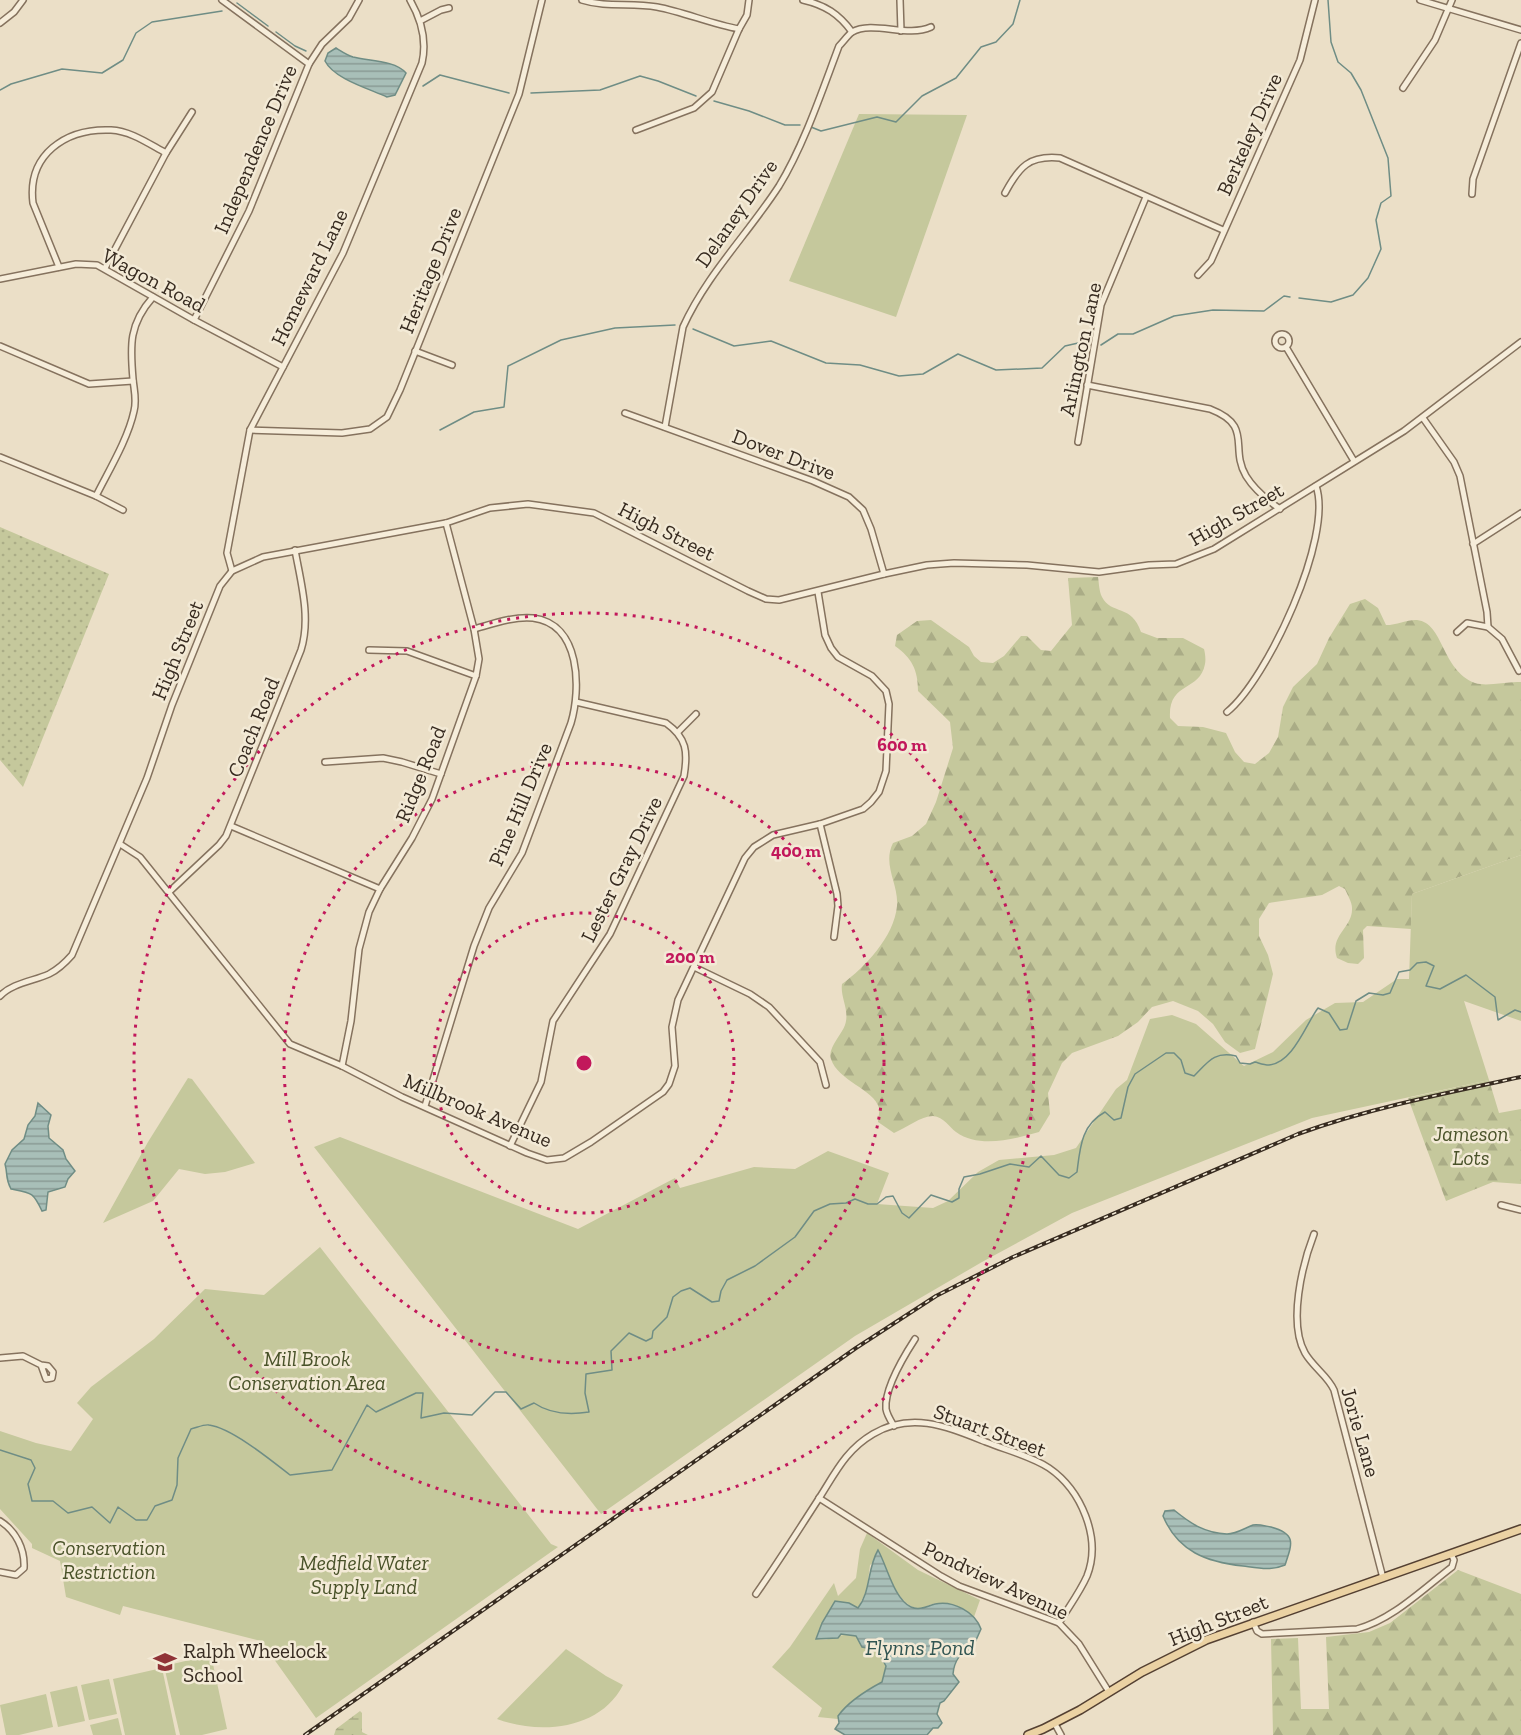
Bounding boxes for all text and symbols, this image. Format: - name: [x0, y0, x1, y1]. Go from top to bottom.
- street label: Independence Drive: [208, 61, 302, 237]
- street label: Berkeley Drive: [1211, 69, 1287, 199]
- street label: Delaney Drive: [690, 154, 783, 272]
- street label: Heritage Drive: [393, 203, 467, 337]
- street label: Homeward Lane: [265, 205, 353, 349]
- street label: Wagon Road: [98, 242, 210, 318]
- street label: Arlington Lane: [1054, 280, 1106, 418]
- street label: Dover Drive: [729, 423, 839, 485]
- street label: High Street: [1184, 477, 1288, 551]
- street label: High Street: [615, 496, 720, 566]
- street label: High Street: [146, 597, 208, 703]
- street label: Coach Road: [222, 673, 285, 781]
- street label: Ridge Road: [389, 722, 451, 826]
- text: 600 m: [877, 734, 927, 756]
- street label: Pine Hill Drive: [483, 738, 557, 870]
- street label: Lester Gray Drive: [575, 792, 667, 946]
- text: 400 m: [771, 840, 821, 862]
- text: 200 m: [665, 946, 715, 968]
- centre of rings: [574, 1053, 594, 1073]
- street label: Millbrook Avenue: [400, 1067, 556, 1153]
- park label: Jameson Lots: [1433, 1121, 1509, 1170]
- park label: Mill Brook Conservation Area: [228, 1346, 386, 1395]
- street label: Jorie Lane: [1336, 1384, 1386, 1480]
- street label: Stuart Street: [930, 1398, 1050, 1462]
- park label: Conservation Restriction: [52, 1535, 166, 1584]
- street label: Pondview Avenue: [919, 1535, 1073, 1625]
- park label: Medfield Water Supply Land: [299, 1550, 429, 1599]
- street label: High Street: [1165, 1589, 1271, 1651]
- water label: Flynns Pond: [865, 1634, 975, 1661]
- place label: Ralph Wheelock School: [183, 1638, 327, 1687]
- school or university icon: Ralph Wheelock School: [152, 1649, 178, 1675]

